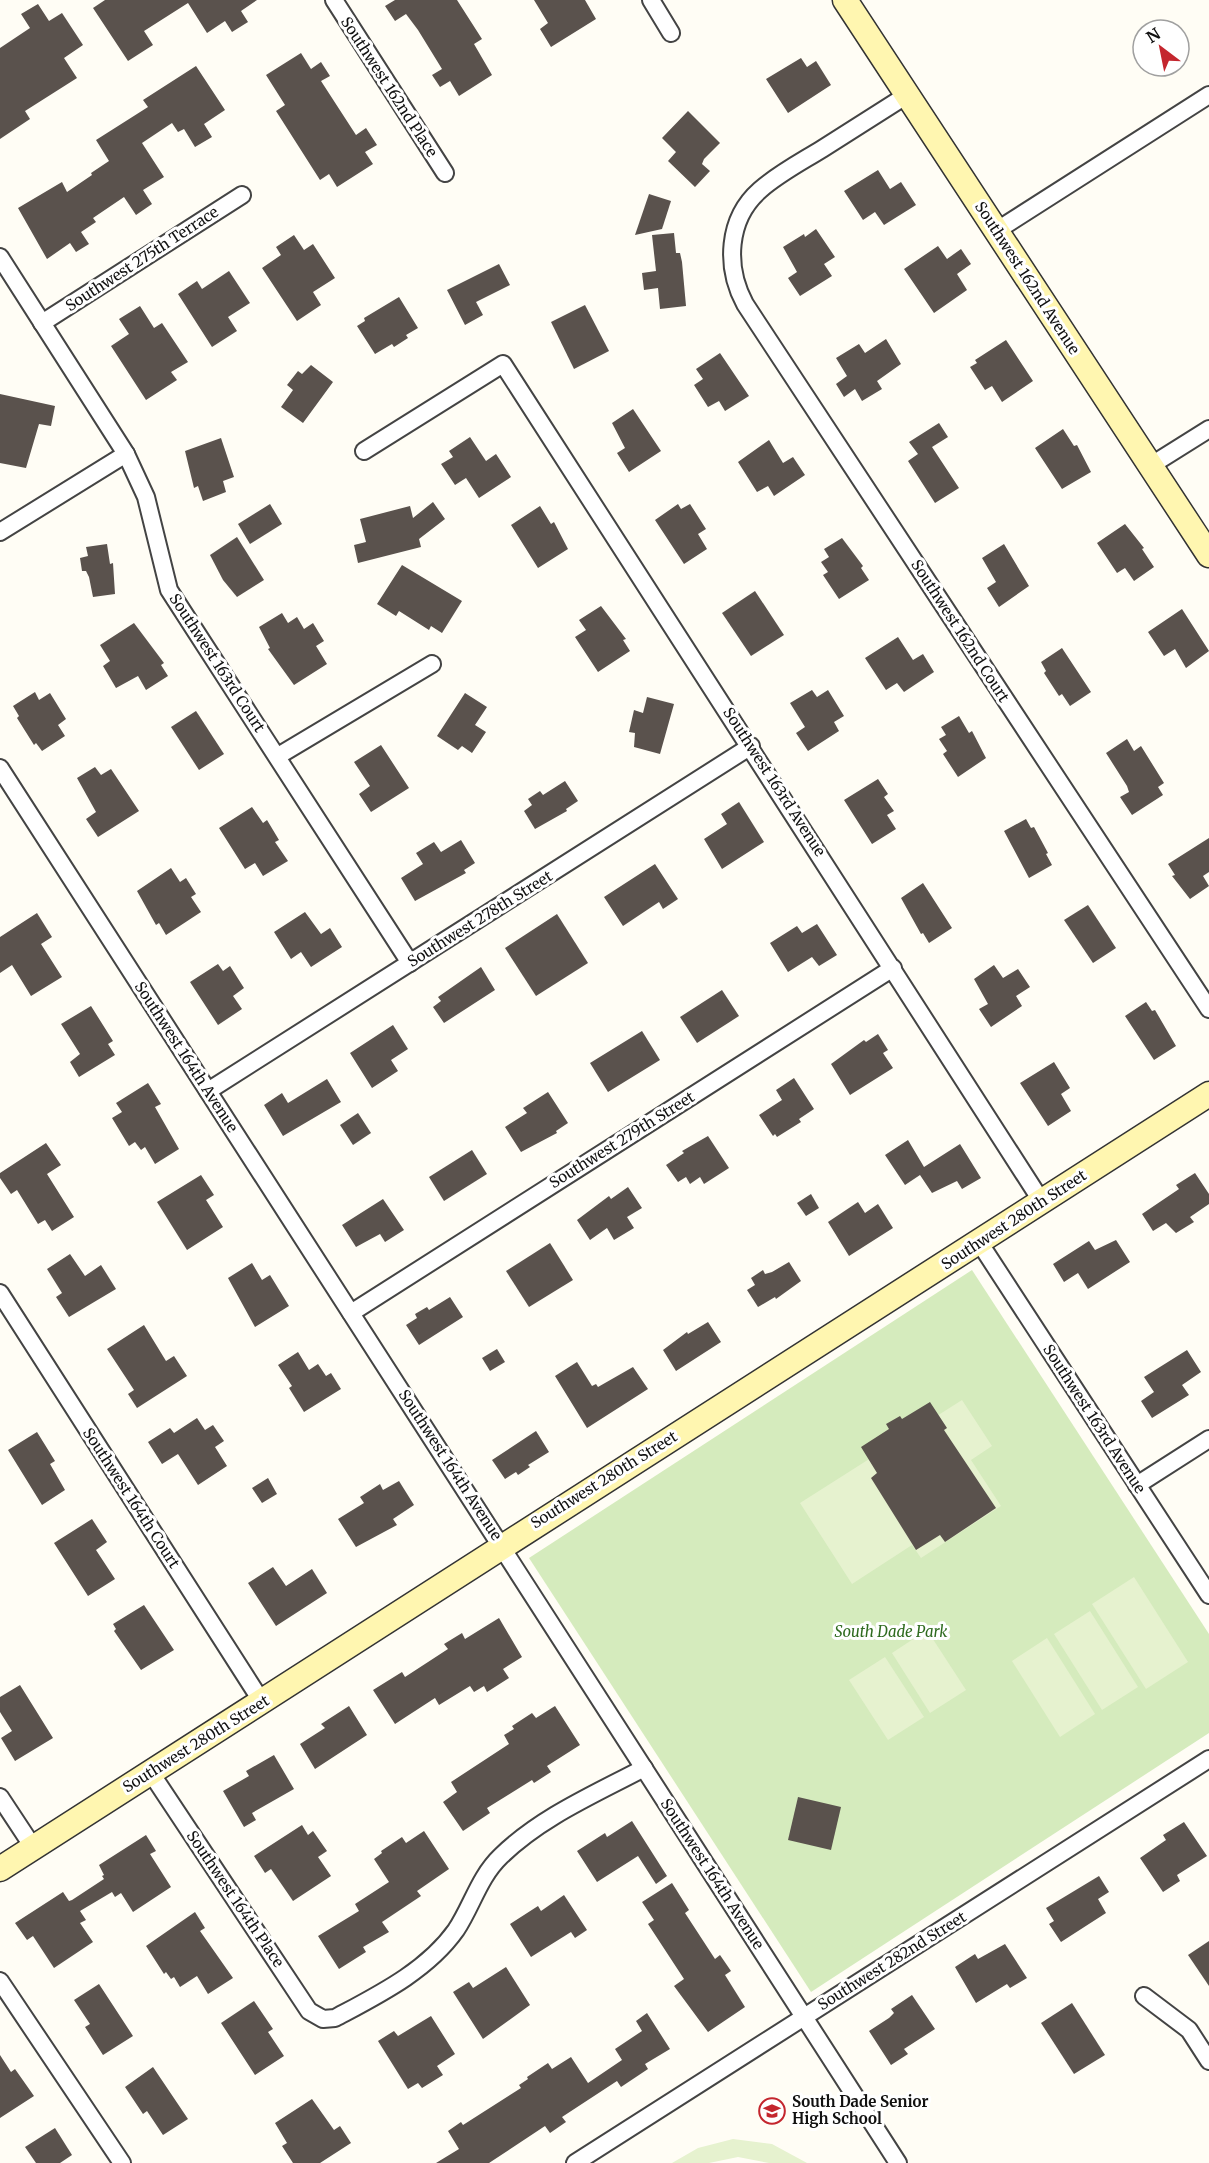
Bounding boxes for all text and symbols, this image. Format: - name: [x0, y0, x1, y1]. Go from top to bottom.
- street label: Southwest 162nd Place: [337, 13, 442, 161]
- north arrow: [1131, 18, 1191, 78]
- text: N: [1142, 23, 1164, 47]
- street label: Southwest 162nd Avenue: [971, 198, 1084, 358]
- street label: Southwest 275th Terrace: [62, 202, 222, 315]
- street label: Southwest 162nd Court: [907, 556, 1014, 706]
- street label: Southwest 163rd Court: [165, 590, 269, 736]
- street label: Southwest 163rd Avenue: [719, 704, 830, 860]
- street label: Southwest 278th Street: [404, 866, 556, 971]
- street label: Southwest 164th Avenue: [131, 978, 242, 1136]
- street label: Southwest 279th Street: [546, 1087, 698, 1192]
- street label: Southwest 280th Street: [938, 1165, 1090, 1274]
- street label: Southwest 163rd Avenue: [1039, 1341, 1150, 1497]
- street label: Southwest 164th Avenue: [395, 1386, 506, 1544]
- street label: Southwest 164th Court: [79, 1424, 184, 1572]
- street label: Southwest 280th Street: [527, 1427, 681, 1532]
- park label: South Dade Park: [834, 1622, 948, 1641]
- street label: Southwest 280th Street: [119, 1691, 273, 1796]
- street label: Southwest 164th Avenue: [657, 1795, 768, 1953]
- street label: Southwest 164th Place: [183, 1827, 288, 1971]
- street label: Southwest 282nd Street: [814, 1907, 970, 2014]
- place label: South Dade Senior High School: [792, 2092, 928, 2128]
- school or university icon: South Dade Senior High School: [757, 2096, 787, 2126]

